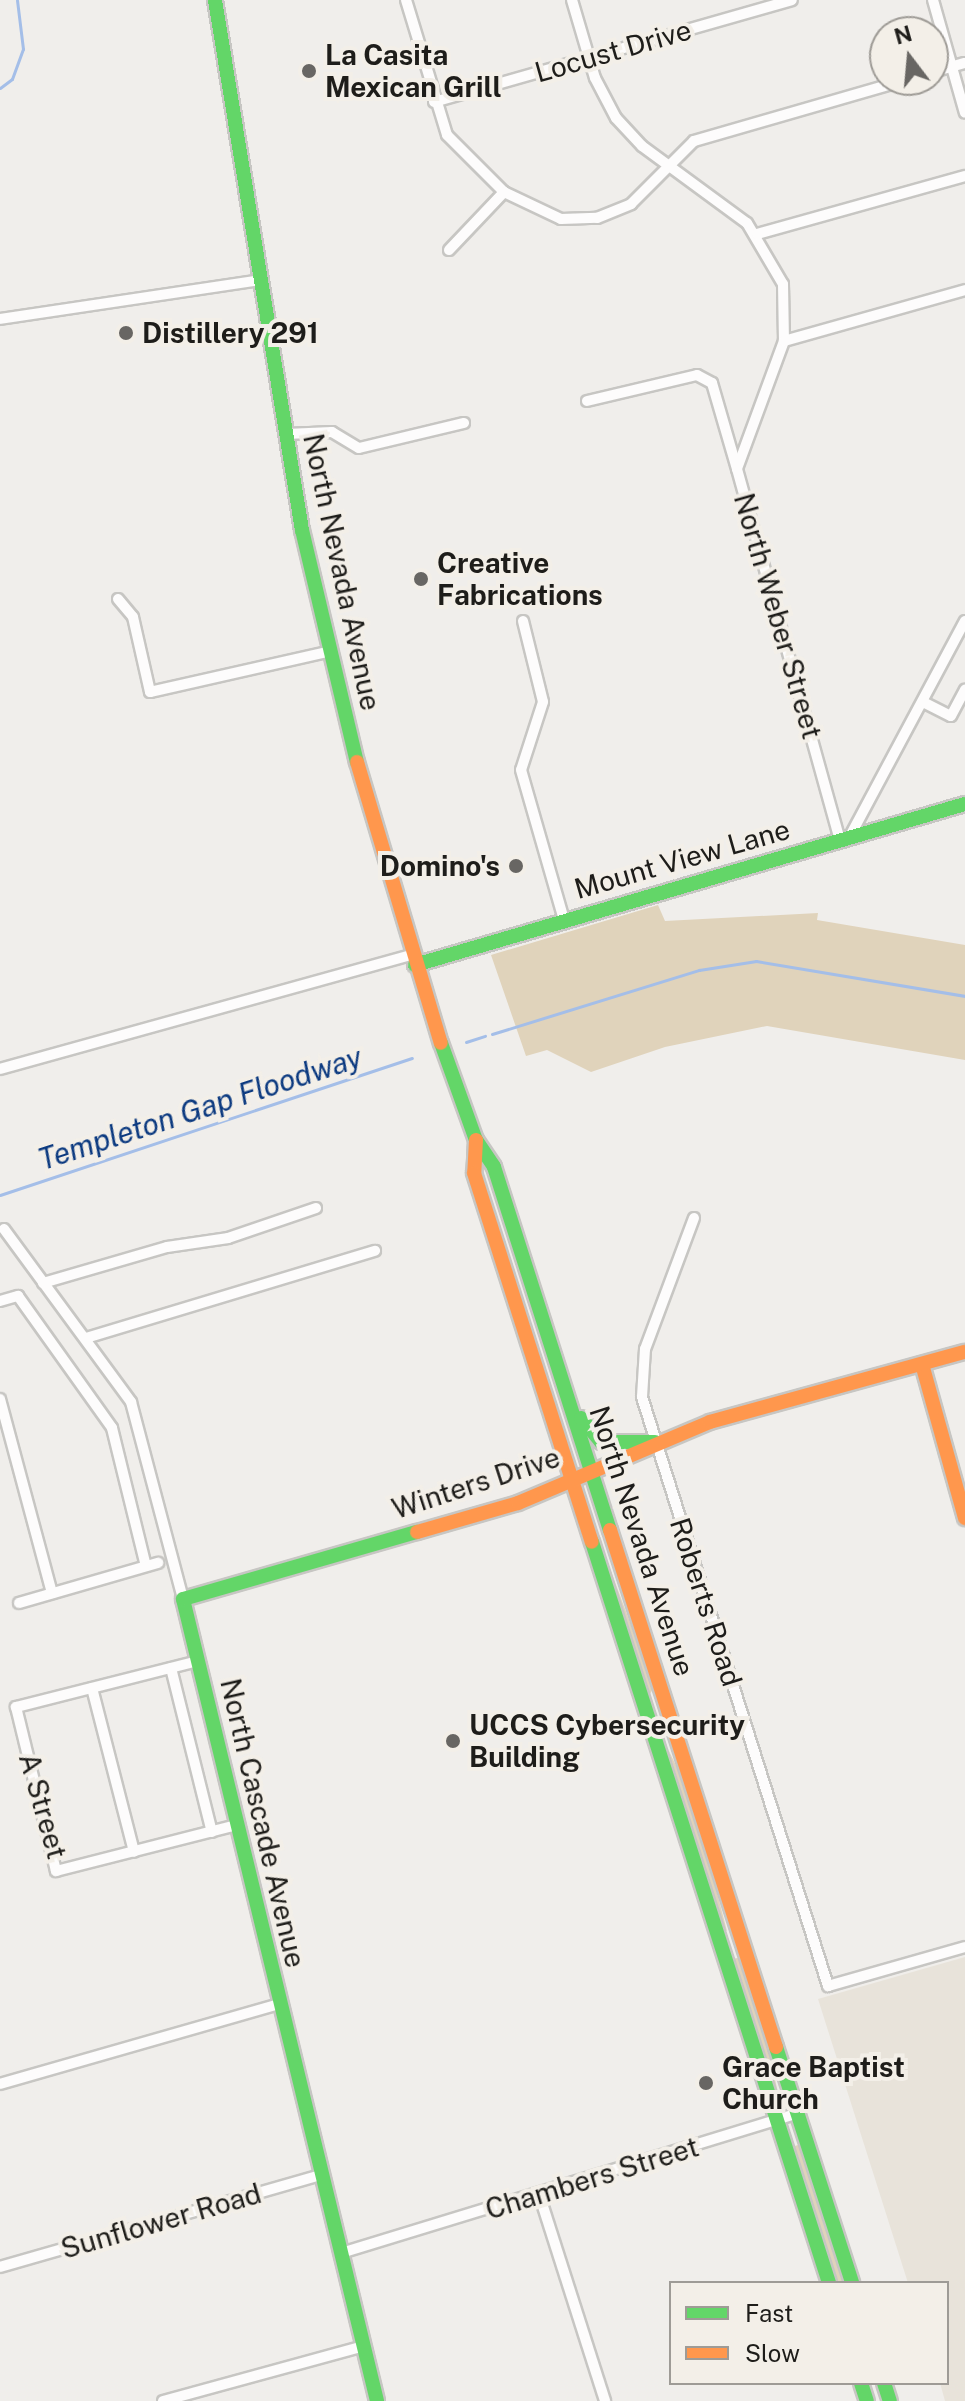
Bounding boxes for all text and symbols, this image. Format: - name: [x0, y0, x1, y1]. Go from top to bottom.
- street label: Locust Drive: [531, 13, 695, 89]
- north arrow: [869, 16, 949, 96]
- text: N: [891, 20, 915, 50]
- place label: La Casita Mexican Grill: [325, 38, 502, 104]
- marker: La Casita Mexican Grill: [300, 62, 318, 80]
- place label: Distillery 291: [142, 316, 319, 350]
- marker: Distillery 291: [117, 324, 135, 342]
- street label: North Nevada Avenue: [296, 431, 388, 713]
- street label: North Weber Street: [727, 489, 829, 743]
- place label: Creative Fabrications: [437, 546, 603, 612]
- marker: Creative Fabrications: [412, 570, 430, 588]
- street label: Mount View Lane: [570, 812, 794, 906]
- place label: Domino's: [380, 849, 500, 883]
- marker: Domino's: [507, 857, 525, 875]
- water label: Templeton Gap Floodway: [34, 1039, 366, 1177]
- street label: North Nevada Avenue: [582, 1402, 702, 1680]
- street label: Winters Drive: [388, 1440, 564, 1526]
- street label: Roberts Road: [663, 1513, 749, 1691]
- street label: North Cascade Avenue: [213, 1675, 313, 1971]
- place label: UCCS Cybersecurity Building: [469, 1708, 745, 1774]
- marker: UCCS Cybersecurity Building: [444, 1732, 462, 1750]
- street label: A Street: [12, 1749, 74, 1863]
- place label: Grace Baptist Church: [722, 2050, 905, 2116]
- marker: Grace Baptist Church: [697, 2074, 715, 2092]
- street label: Chambers Street: [481, 2130, 703, 2226]
- street label: Sunflower Road: [57, 2176, 265, 2266]
- legend: [669, 2281, 949, 2385]
- text: Fast: [745, 2299, 793, 2327]
- text: Slow: [745, 2339, 800, 2367]

